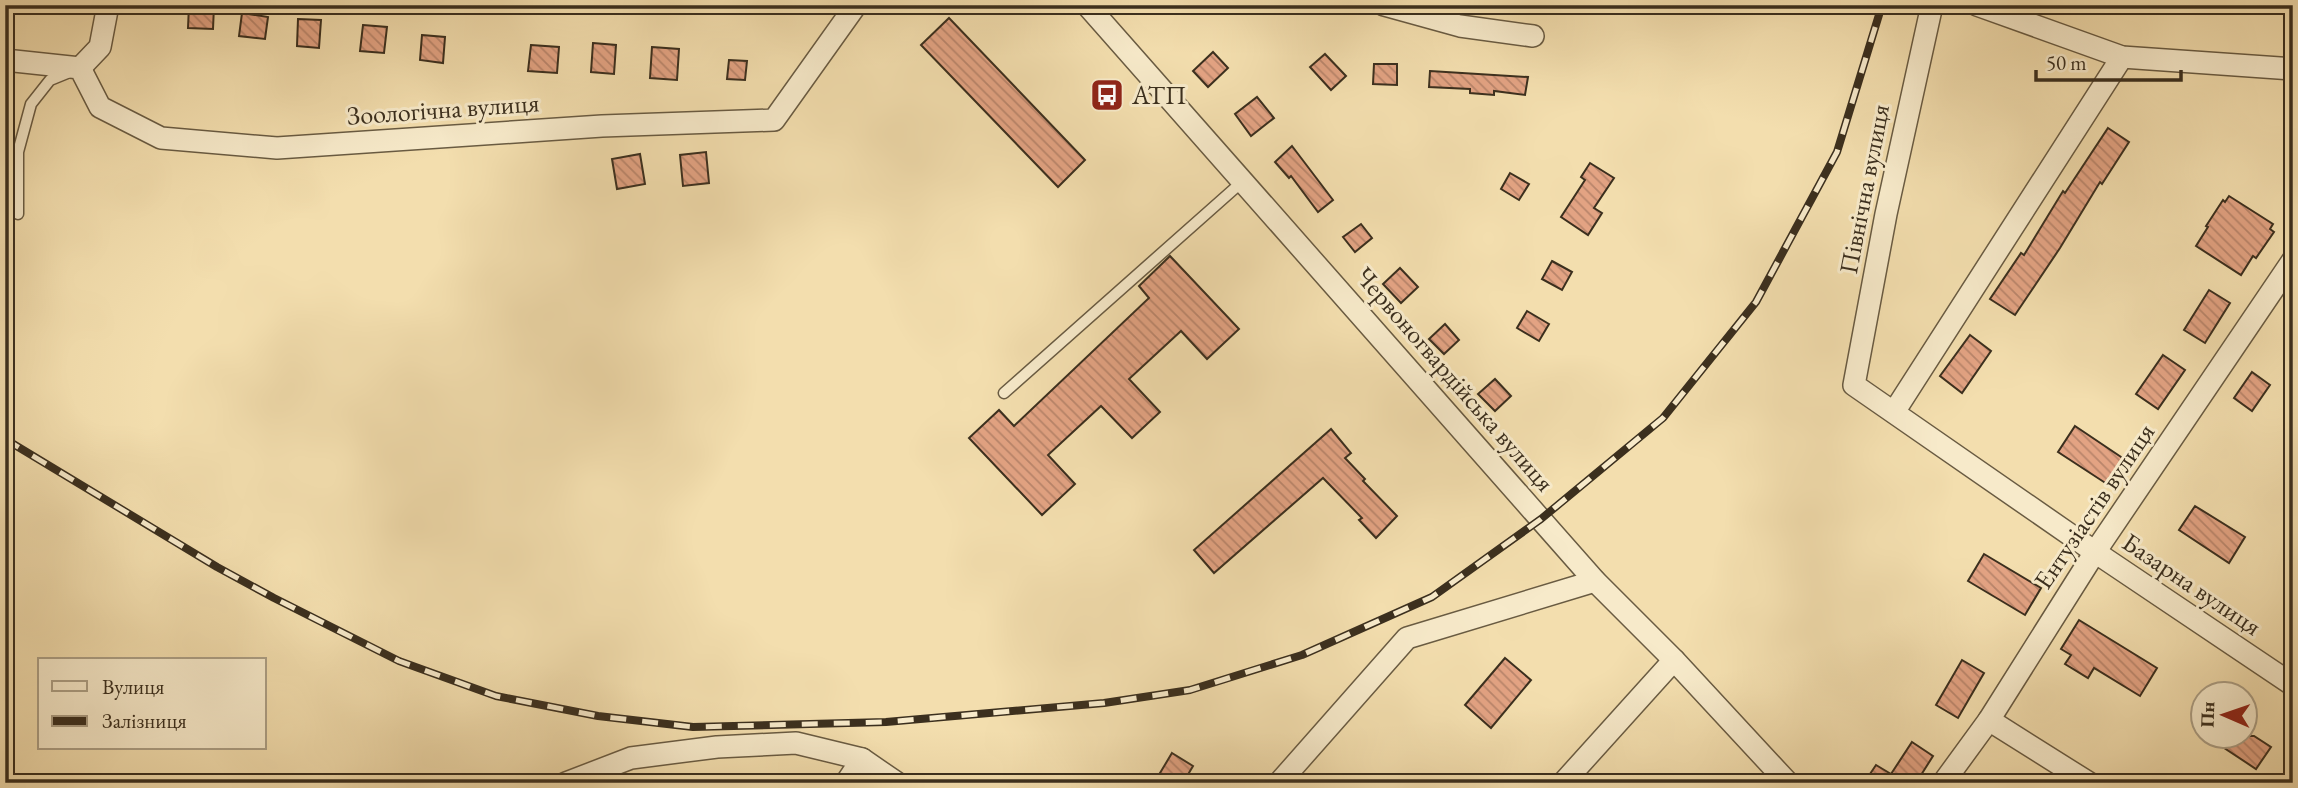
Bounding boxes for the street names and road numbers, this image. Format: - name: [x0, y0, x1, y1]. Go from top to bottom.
- street label: Зоологічна вулиця: [346, 85, 540, 133]
- street label: Північна вулиця: [1831, 101, 1897, 277]
- street label: Червоногвардійська вулиця: [1348, 259, 1562, 499]
- street label: Ентузіастів вулиця: [2026, 416, 2162, 596]
- street label: Базарна вулиця: [2116, 525, 2268, 643]

